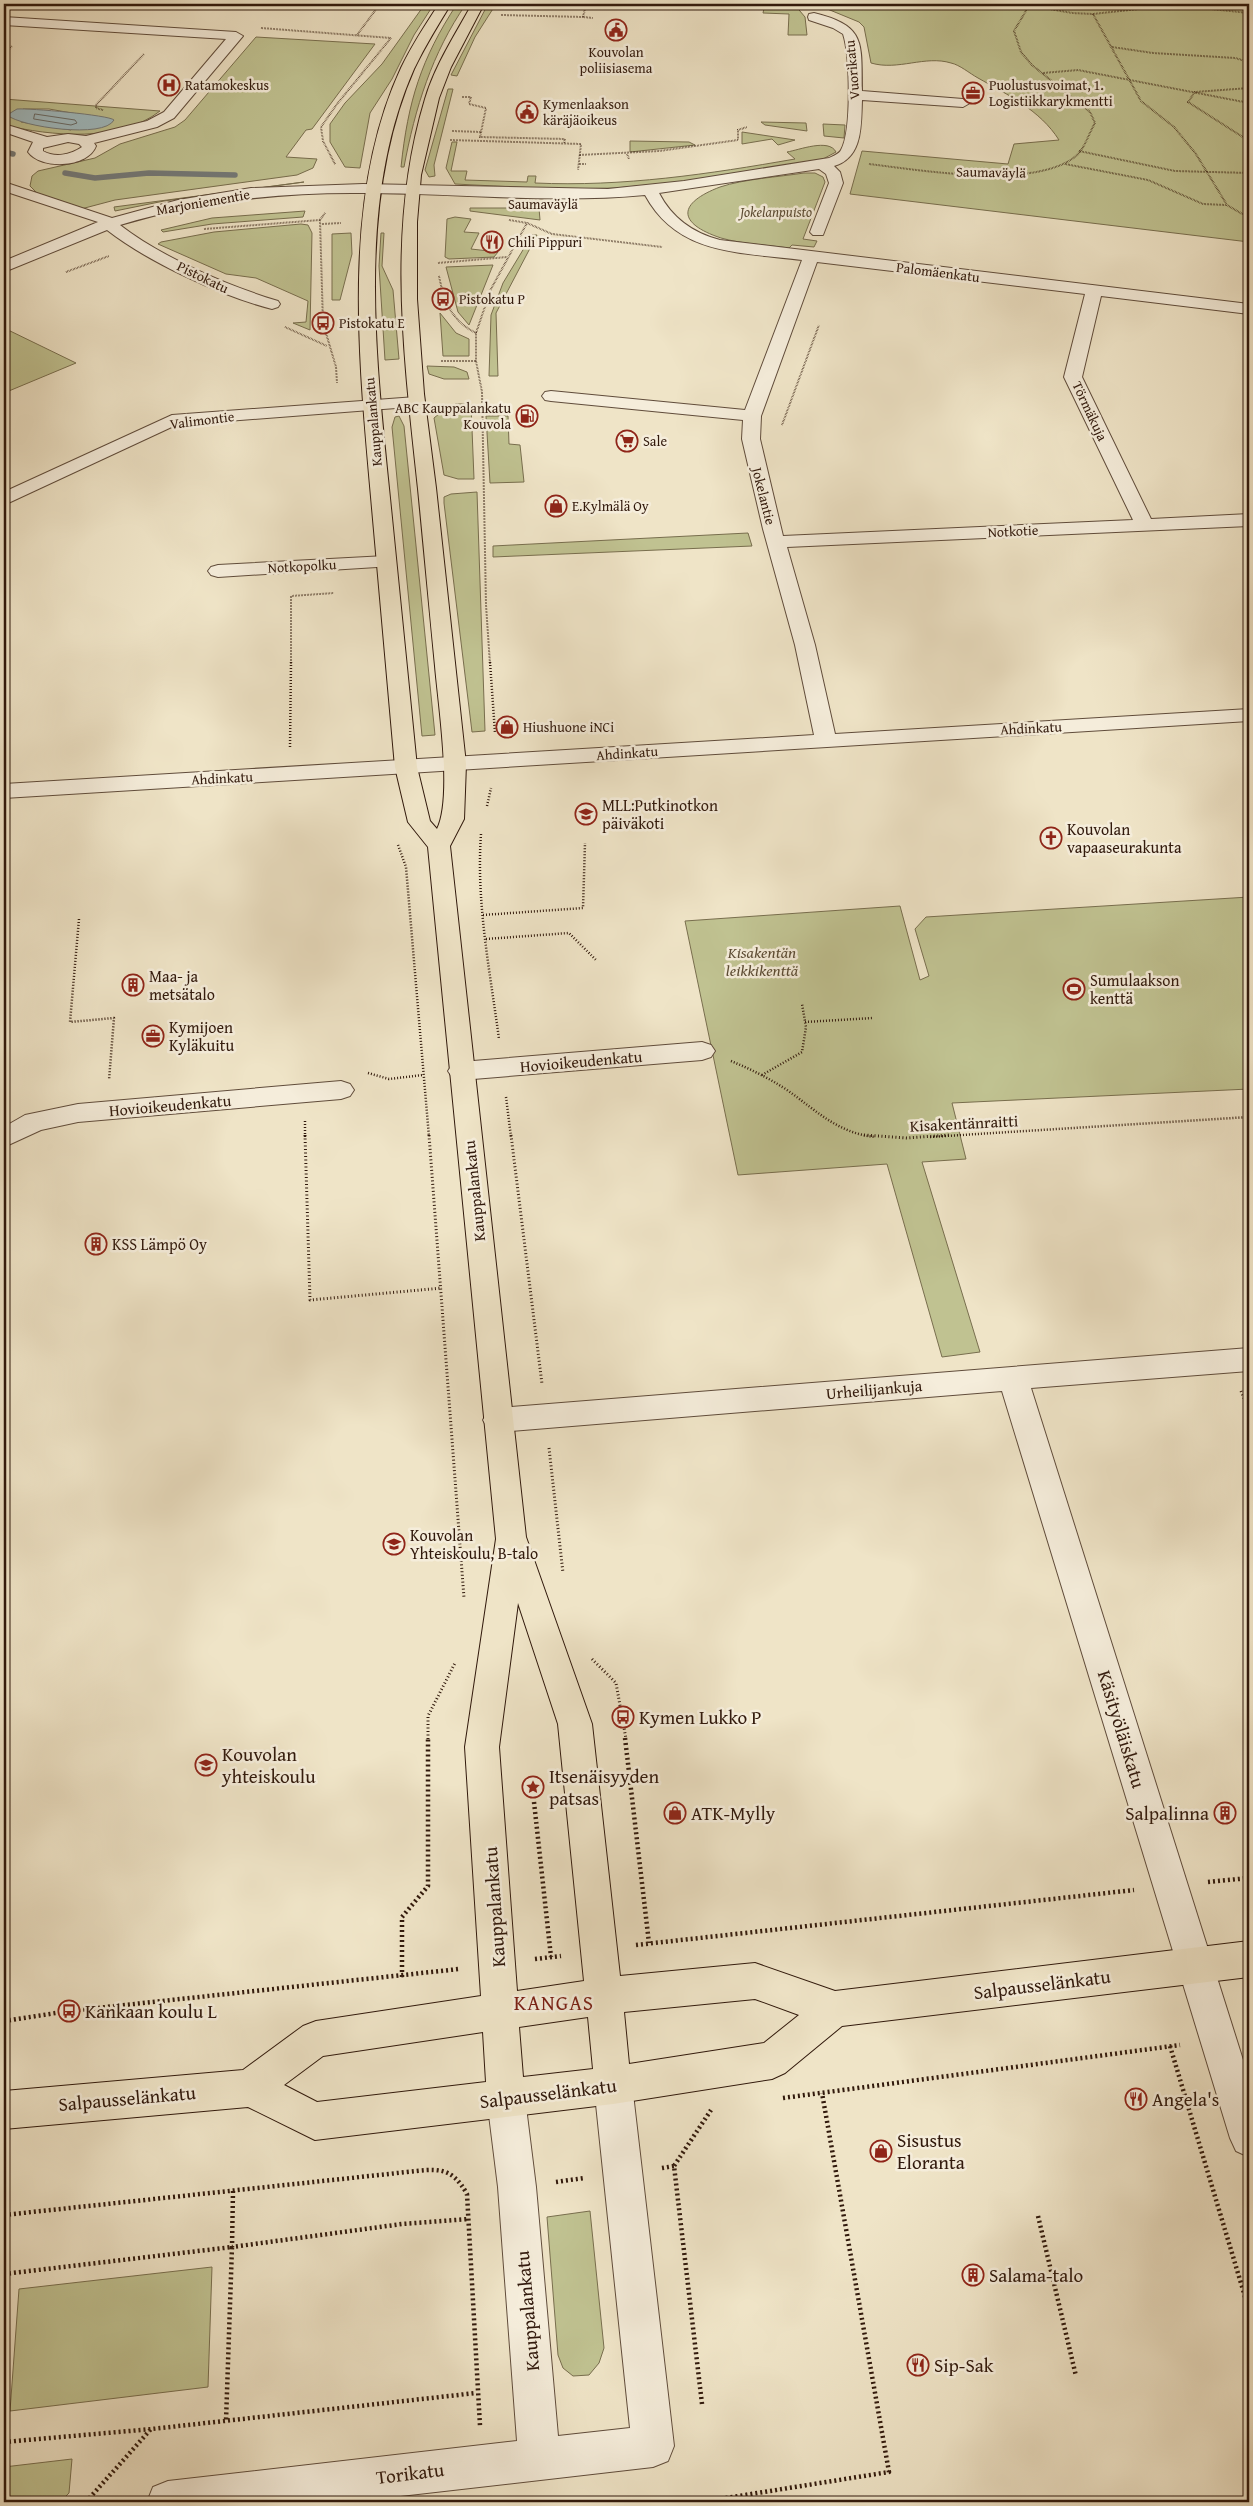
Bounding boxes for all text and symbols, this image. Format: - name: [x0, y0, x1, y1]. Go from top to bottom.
- public building icon: Kouvolan poliisiasema: [604, 18, 628, 42]
- street label: Vuorikatu: [839, 39, 865, 101]
- place label: Kouvolan poliisiasema: [580, 42, 653, 78]
- hospital icon: Ratamokeskus: [157, 73, 181, 97]
- place label: Ratamokeskus: [185, 75, 269, 95]
- place label: Puolustusvoimat, 1. Logistiikkarykmentti: [989, 75, 1113, 111]
- office icon: Puolustusvoimat, 1. Logistiikkarykmentti: [961, 81, 985, 105]
- place label: Kymenlaakson käräjäoikeus: [543, 94, 629, 130]
- public building icon: Kymenlaakson käräjäoikeus: [515, 100, 539, 124]
- street label: Saumaväylä: [956, 161, 1027, 183]
- street label: Marjoniementie: [155, 184, 252, 220]
- street label: Saumaväylä: [508, 194, 578, 214]
- park label: Jokelanpuisto: [738, 202, 812, 222]
- restaurant icon: Chili Pippuri: [480, 230, 504, 254]
- place label: Chili Pippuri: [508, 232, 582, 252]
- street label: Pistokatu: [174, 256, 233, 298]
- street label: Palomäenkatu: [895, 257, 981, 287]
- bus stop icon: Pistokatu P: [431, 287, 455, 311]
- place label: Pistokatu P: [459, 289, 525, 309]
- bus stop icon: Pistokatu E: [311, 311, 335, 335]
- place label: Pistokatu E: [339, 313, 405, 333]
- street label: Kauppalankatu: [359, 376, 387, 467]
- street label: Törmäkuja: [1067, 378, 1113, 445]
- place label: ABC Kauppalankatu Kouvola: [395, 398, 511, 434]
- fuel station icon: ABC Kauppalankatu Kouvola: [515, 404, 539, 428]
- street label: Valimontie: [169, 406, 236, 434]
- supermarket icon: Sale: [615, 429, 639, 453]
- place label: Sale: [643, 431, 667, 451]
- street label: Jokelantie: [747, 463, 781, 527]
- shop icon: E.Kylmälä Oy: [544, 494, 568, 518]
- place label: E.Kylmälä Oy: [572, 496, 649, 516]
- street label: Notkotie: [987, 520, 1039, 542]
- street label: Notkopolku: [267, 554, 337, 578]
- shop icon: Hiushuone iNCi: [495, 715, 519, 739]
- street label: Ahdinkatu: [1000, 716, 1063, 740]
- place label: Hiushuone iNCi: [523, 717, 614, 737]
- street label: Ahdinkatu: [595, 741, 659, 765]
- street label: Ahdinkatu: [191, 766, 254, 790]
- place label: MLL:Putkinotkon päiväkoti: [602, 793, 718, 835]
- school or university icon: MLL:Putkinotkon päiväkoti: [574, 802, 598, 826]
- place label: Kouvolan vapaaseurakunta: [1067, 817, 1182, 859]
- church icon: Kouvolan vapaaseurakunta: [1039, 826, 1063, 850]
- park label: Kisakentän leikkikenttä: [726, 940, 799, 982]
- place label: Maa- ja metsätalo: [149, 964, 215, 1006]
- place label: Sumulaakson kenttä: [1090, 968, 1179, 1010]
- building icon: Maa- ja metsätalo: [121, 973, 145, 997]
- sports icon: Sumulaakson kenttä: [1062, 977, 1086, 1001]
- place label: Kymijoen Kyläkuitu: [169, 1015, 234, 1057]
- office icon: Kymijoen Kyläkuitu: [141, 1024, 165, 1048]
- street label: Hovioikeudenkatu: [519, 1044, 643, 1078]
- street label: Hovioikeudenkatu: [108, 1088, 232, 1122]
- street label: Kisakentänraitti: [909, 1108, 1019, 1138]
- street label: Kauppalankatu: [457, 1139, 491, 1243]
- building icon: KSS Lämpö Oy: [84, 1232, 108, 1256]
- place label: KSS Lämpö Oy: [112, 1232, 207, 1256]
- street label: Urheilijankuja: [825, 1373, 924, 1405]
- place label: Kouvolan Yhteiskoulu, B-talo: [410, 1523, 538, 1565]
- school or university icon: Kouvolan Yhteiskoulu, B-talo: [382, 1532, 406, 1556]
- street label: Käsityöläiskatu: [1091, 1667, 1153, 1792]
- place label: Kymen Lukko P: [639, 1703, 762, 1731]
- bus stop icon: Kymen Lukko P: [611, 1705, 635, 1729]
- place label: Kouvolan yhteiskoulu: [221, 1740, 316, 1790]
- school or university icon: Kouvolan yhteiskoulu: [194, 1753, 218, 1777]
- place label: Itsenäisyyden patsas: [549, 1762, 660, 1812]
- place icon: Itsenäisyyden patsas: [521, 1775, 545, 1799]
- place label: ATK-Mylly: [691, 1799, 776, 1827]
- place label: Salpalinna: [1125, 1799, 1209, 1827]
- shop icon: ATK-Mylly: [663, 1801, 687, 1825]
- building icon: Salpalinna: [1213, 1801, 1237, 1825]
- street label: Kauppalankatu: [476, 1845, 512, 1968]
- street label: Salpausselänkatu: [972, 1962, 1113, 2006]
- district label: KANGAS: [514, 1987, 594, 2018]
- place label: Kankaan koulu L: [85, 1997, 217, 2025]
- bus stop icon: Kankaan koulu L: [57, 1999, 81, 2023]
- street label: Salpausselänkatu: [478, 2071, 619, 2115]
- street label: Salpausselänkatu: [57, 2078, 198, 2118]
- place label: Angela's: [1152, 2085, 1219, 2113]
- restaurant icon: Angela's: [1124, 2087, 1148, 2111]
- place label: Sisustus Eloranta: [897, 2126, 965, 2176]
- shop icon: Sisustus Eloranta: [869, 2139, 893, 2163]
- street label: Kauppalankatu: [508, 2249, 546, 2372]
- place label: Salama-talo: [989, 2261, 1083, 2289]
- building icon: Salama-talo: [961, 2263, 985, 2287]
- place label: Sip-Sak: [934, 2351, 994, 2379]
- restaurant icon: Sip-Sak: [906, 2353, 930, 2377]
- street label: Torikatu: [374, 2455, 446, 2491]

